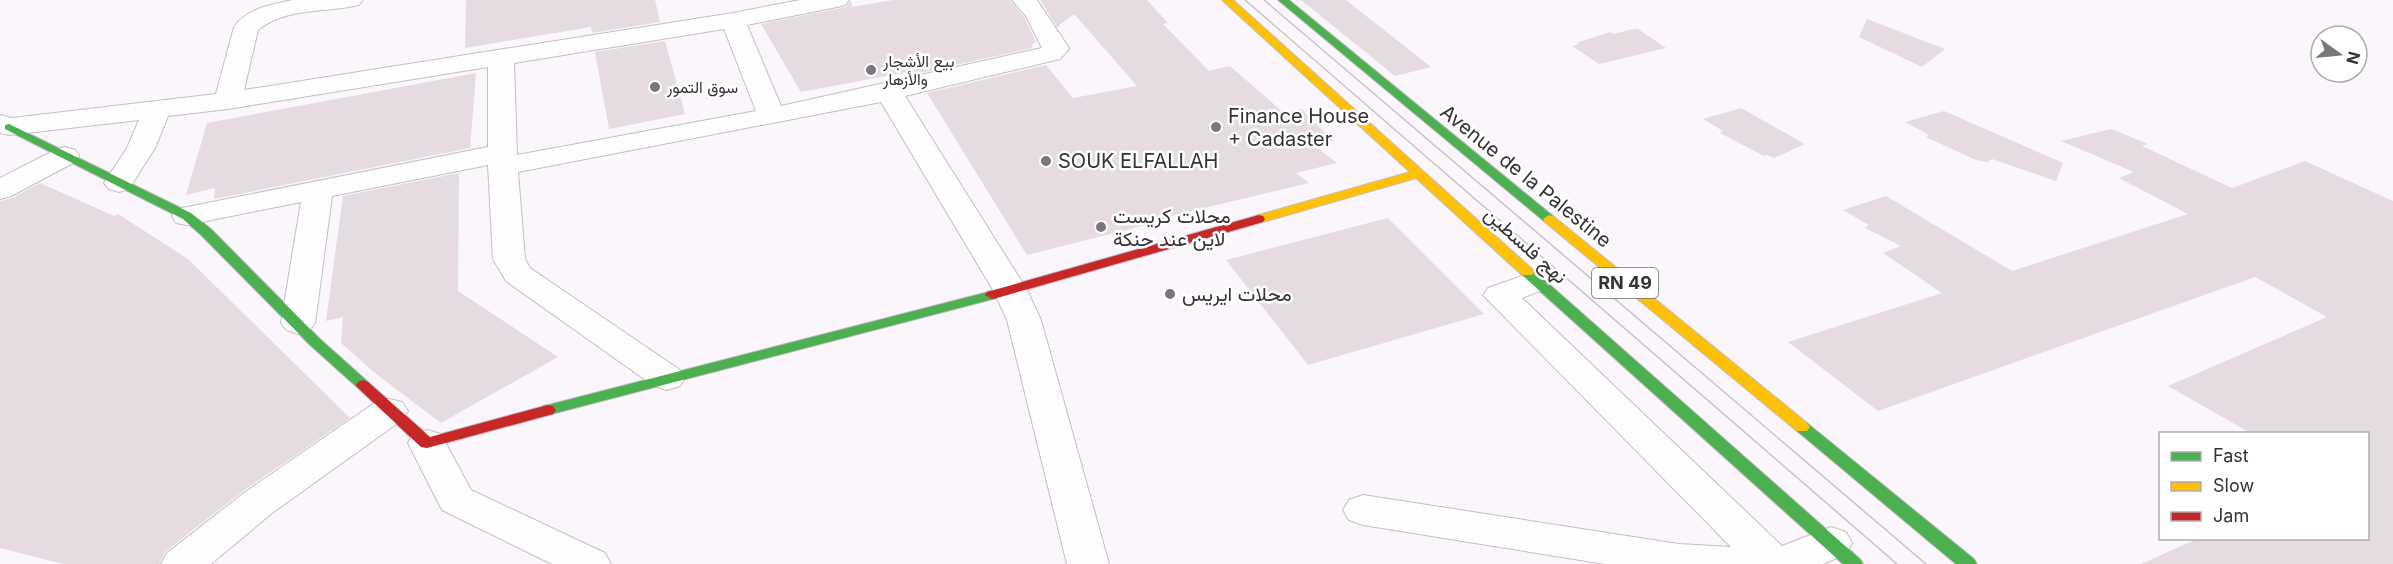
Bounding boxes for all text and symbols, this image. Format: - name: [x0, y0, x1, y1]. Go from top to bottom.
- north arrow: [2309, 24, 2369, 84]
- text: N: [2342, 49, 2365, 66]
- place label: بيع الأشجار والأزهار: [882, 51, 955, 90]
- marker: بيع الأشجار والأزهار: [864, 63, 878, 77]
- place label: سوق التمور: [666, 77, 738, 98]
- marker: سوق التمور: [648, 80, 662, 94]
- street label: Avenue de la Palestine: [1436, 100, 1616, 252]
- place label: Finance House + Cadaster: [1228, 104, 1369, 151]
- marker: Finance House + Cadaster: [1209, 120, 1223, 134]
- place label: SOUK ELFALLAH: [1058, 149, 1218, 173]
- marker: SOUK ELFALLAH: [1039, 154, 1053, 168]
- street label: نهج فلسطين: [1478, 202, 1572, 290]
- place label: محلات كريست لاين عند حنكة: [1113, 204, 1231, 251]
- marker: محلات كريست لاين عند حنكة: [1094, 220, 1108, 234]
- road number: RN 49: [1592, 268, 1658, 298]
- place label: محلات ايريس: [1182, 282, 1292, 307]
- marker: محلات ايريس: [1163, 287, 1177, 301]
- legend: [2159, 432, 2369, 540]
- text: Fast: [2213, 445, 2249, 466]
- text: Slow: [2213, 475, 2254, 496]
- text: Jam: [2213, 505, 2249, 526]

